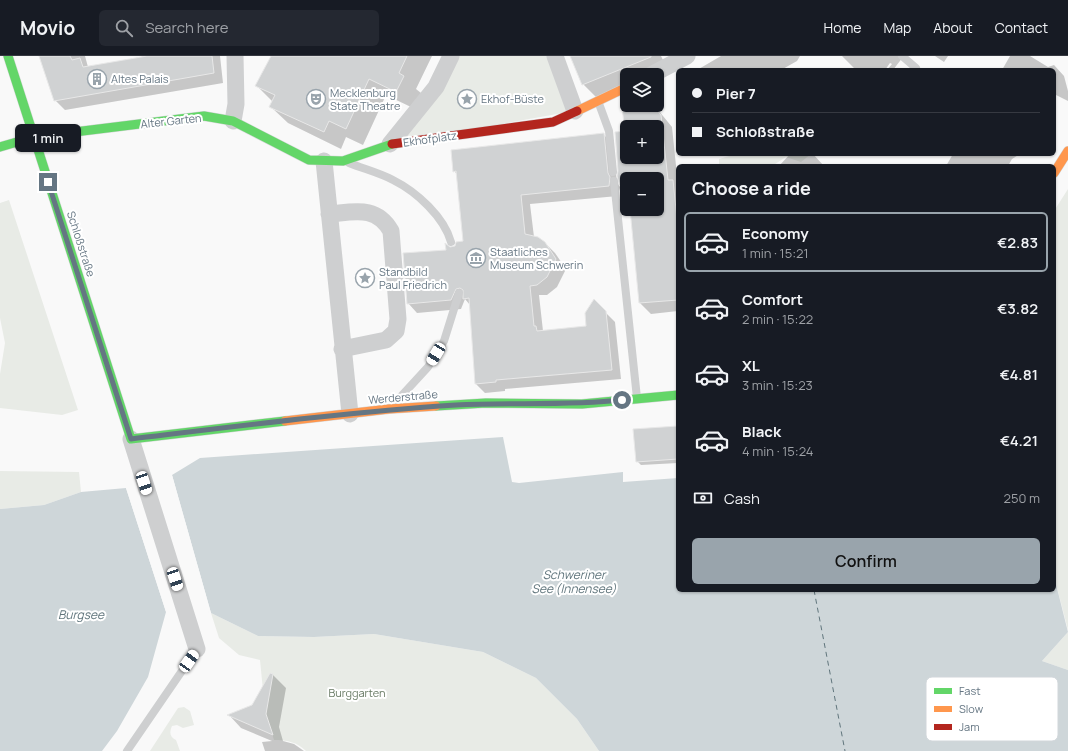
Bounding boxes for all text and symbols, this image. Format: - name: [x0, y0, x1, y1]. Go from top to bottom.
- search box: [99, 10, 379, 46]
- text: Movio: [20, 15, 75, 41]
- icon: search: [113, 17, 135, 39]
- text: Search here: [145, 17, 229, 38]
- text: Home: [824, 18, 861, 37]
- text: Map: [883, 18, 911, 37]
- text: About: [933, 18, 973, 37]
- text: Contact: [995, 18, 1048, 37]
- building icon: Altes Palais: [86, 68, 108, 90]
- map controls: [620, 68, 664, 216]
- button: layers: [620, 68, 664, 112]
- place label: Altes Palais: [111, 71, 169, 86]
- text: Pier 7: [716, 83, 756, 104]
- place label: Mecklenburg State Theatre: [330, 85, 401, 113]
- theatre icon: Mecklenburg State Theatre: [305, 88, 327, 110]
- place icon: Ekhof-Büste: [456, 88, 478, 110]
- place label: Ekhof-Büste: [481, 91, 545, 106]
- street label: Alter Garten: [140, 110, 202, 131]
- button: +: [620, 120, 664, 164]
- text: Schloßstraße: [716, 121, 814, 142]
- callout: 1 min: [15, 124, 81, 152]
- street label: Ekhofplatz: [402, 127, 458, 150]
- text: 1 min: [33, 129, 64, 147]
- button: −: [620, 172, 664, 216]
- route end: [39, 173, 57, 191]
- text: Choose a ride: [692, 176, 811, 200]
- street label: Schloßstraße: [64, 209, 99, 279]
- text: Economy: [742, 223, 809, 244]
- icon: car: [694, 224, 730, 260]
- text: €2.83: [997, 232, 1038, 253]
- place label: Staatliches Museum Schwerin: [490, 244, 583, 272]
- text: 1 min · 15:21: [742, 244, 809, 262]
- museum icon: Staatliches Museum Schwerin: [465, 247, 487, 269]
- place label: Standbild Paul Friedrich: [379, 264, 447, 292]
- place icon: Standbild Paul Friedrich: [354, 267, 376, 289]
- text: Comfort: [742, 289, 803, 310]
- icon: car: [694, 290, 730, 326]
- text: €3.82: [997, 298, 1038, 319]
- text: 2 min · 15:22: [742, 310, 813, 328]
- car: [425, 341, 447, 367]
- text: XL: [742, 355, 760, 376]
- icon: car: [694, 356, 730, 392]
- text: €4.81: [1000, 364, 1038, 385]
- text: 3 min · 15:23: [742, 376, 813, 394]
- street label: Werderstraße: [368, 386, 439, 407]
- route start: [613, 391, 631, 409]
- text: Black: [742, 421, 781, 442]
- icon: car: [694, 422, 730, 458]
- text: €4.21: [1000, 430, 1038, 451]
- text: 4 min · 15:24: [742, 442, 813, 460]
- car: [135, 470, 153, 496]
- icon: cash: [692, 487, 714, 509]
- text: Cash: [724, 488, 760, 509]
- text: 250 m: [1004, 489, 1040, 507]
- button: Confirm: [692, 538, 1040, 584]
- car: [166, 566, 184, 592]
- water label: Schweriner See (Innensee): [532, 566, 616, 597]
- water label: Burgsee: [58, 606, 105, 623]
- car: [177, 648, 201, 674]
- legend: [926, 677, 1058, 741]
- text: Fast: [959, 683, 981, 698]
- park label: Burggarten: [328, 685, 386, 700]
- text: Slow: [959, 701, 984, 716]
- text: Jam: [959, 719, 980, 734]

